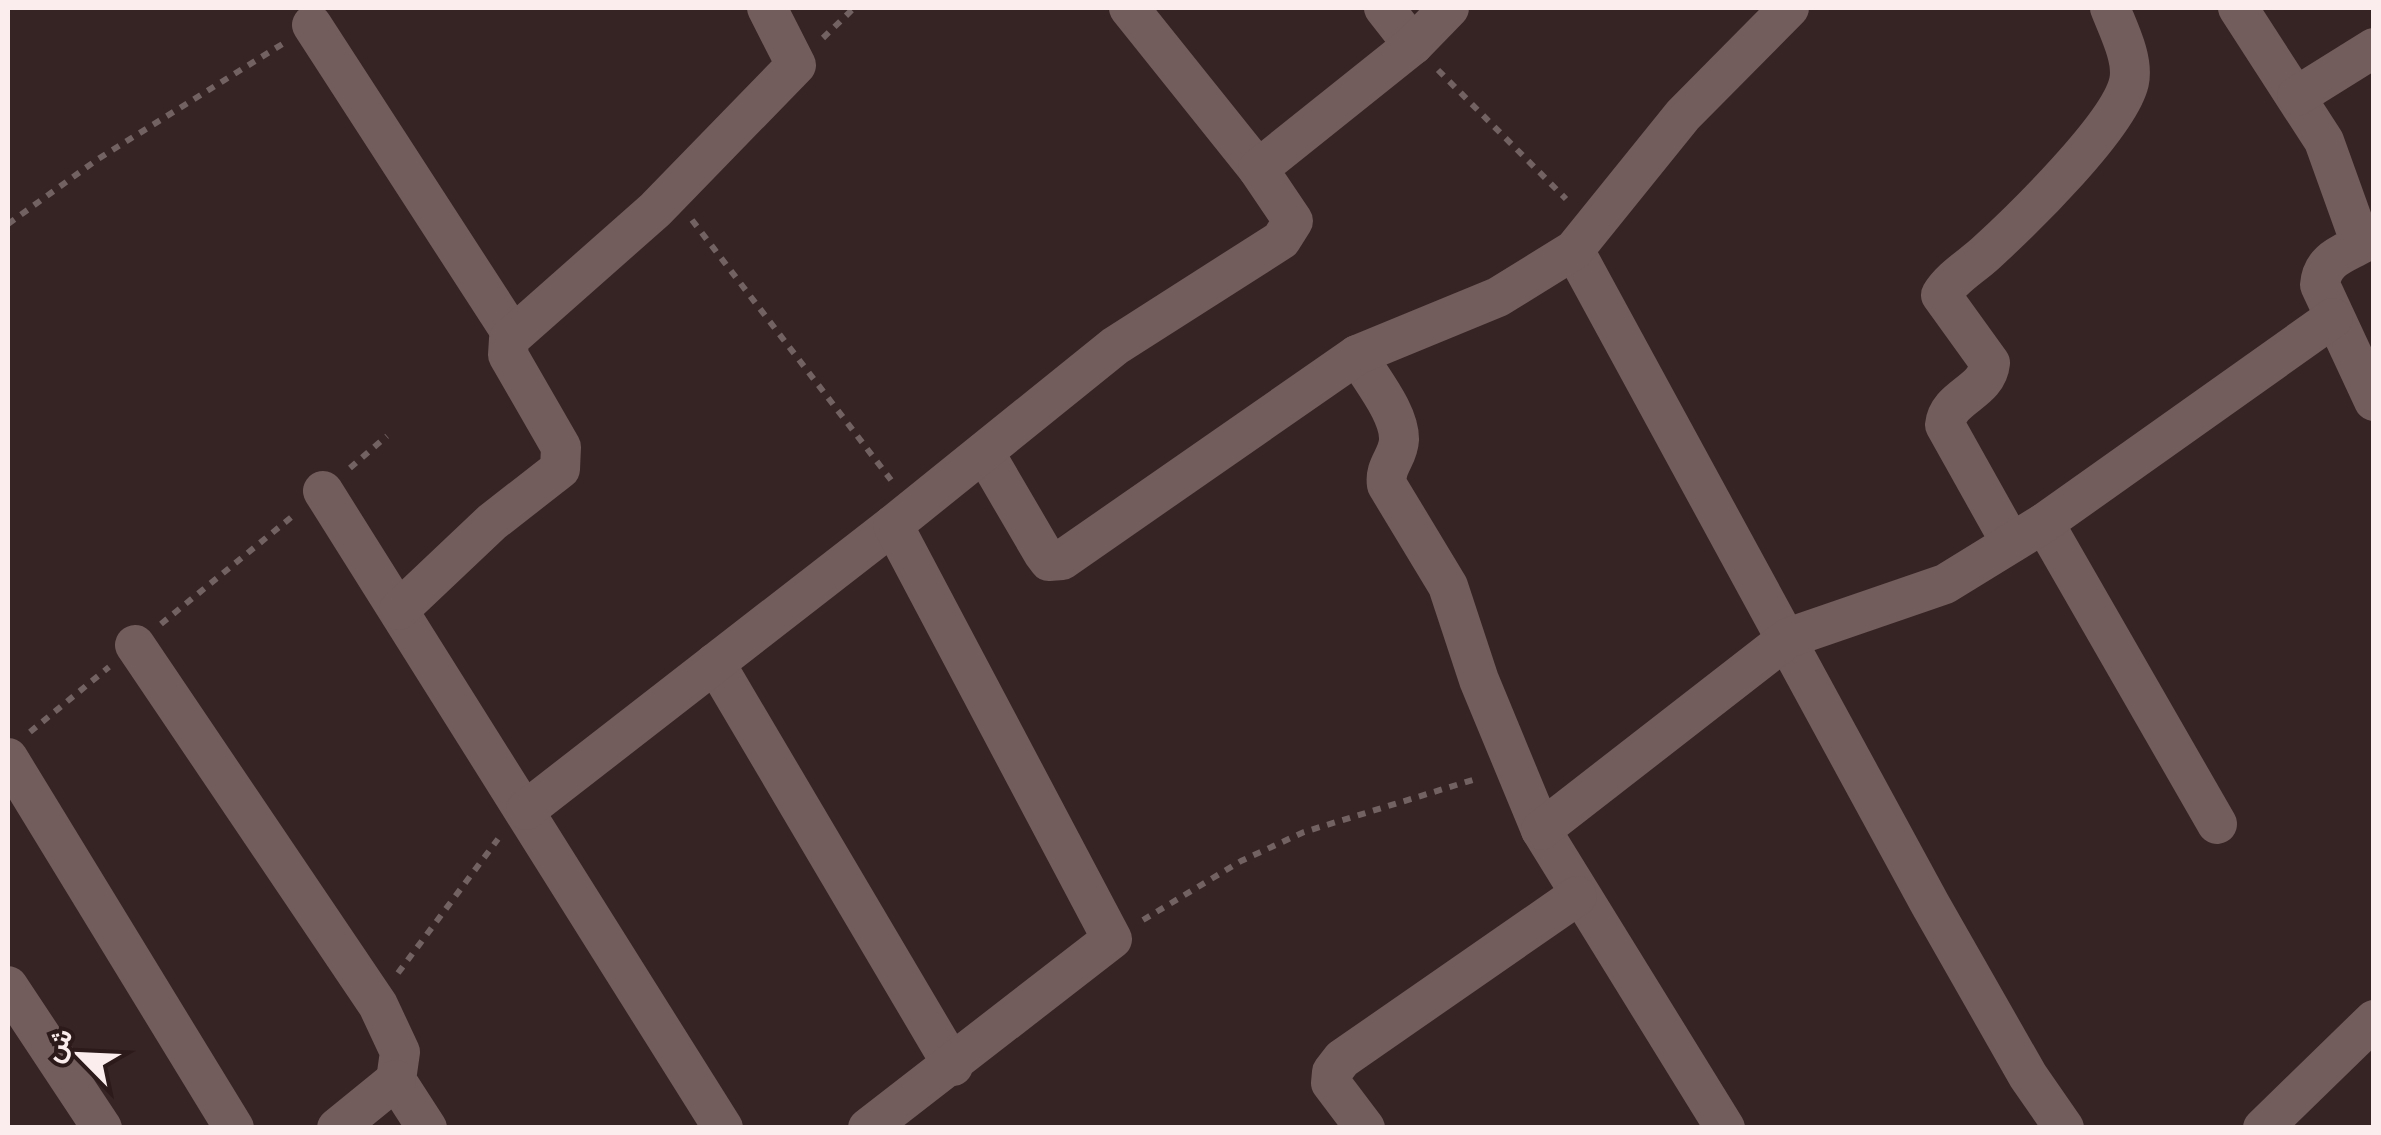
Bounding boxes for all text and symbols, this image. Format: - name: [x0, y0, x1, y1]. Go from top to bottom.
- north arrow: [30, 1005, 130, 1105]
- text: ش: [35, 1023, 80, 1067]

